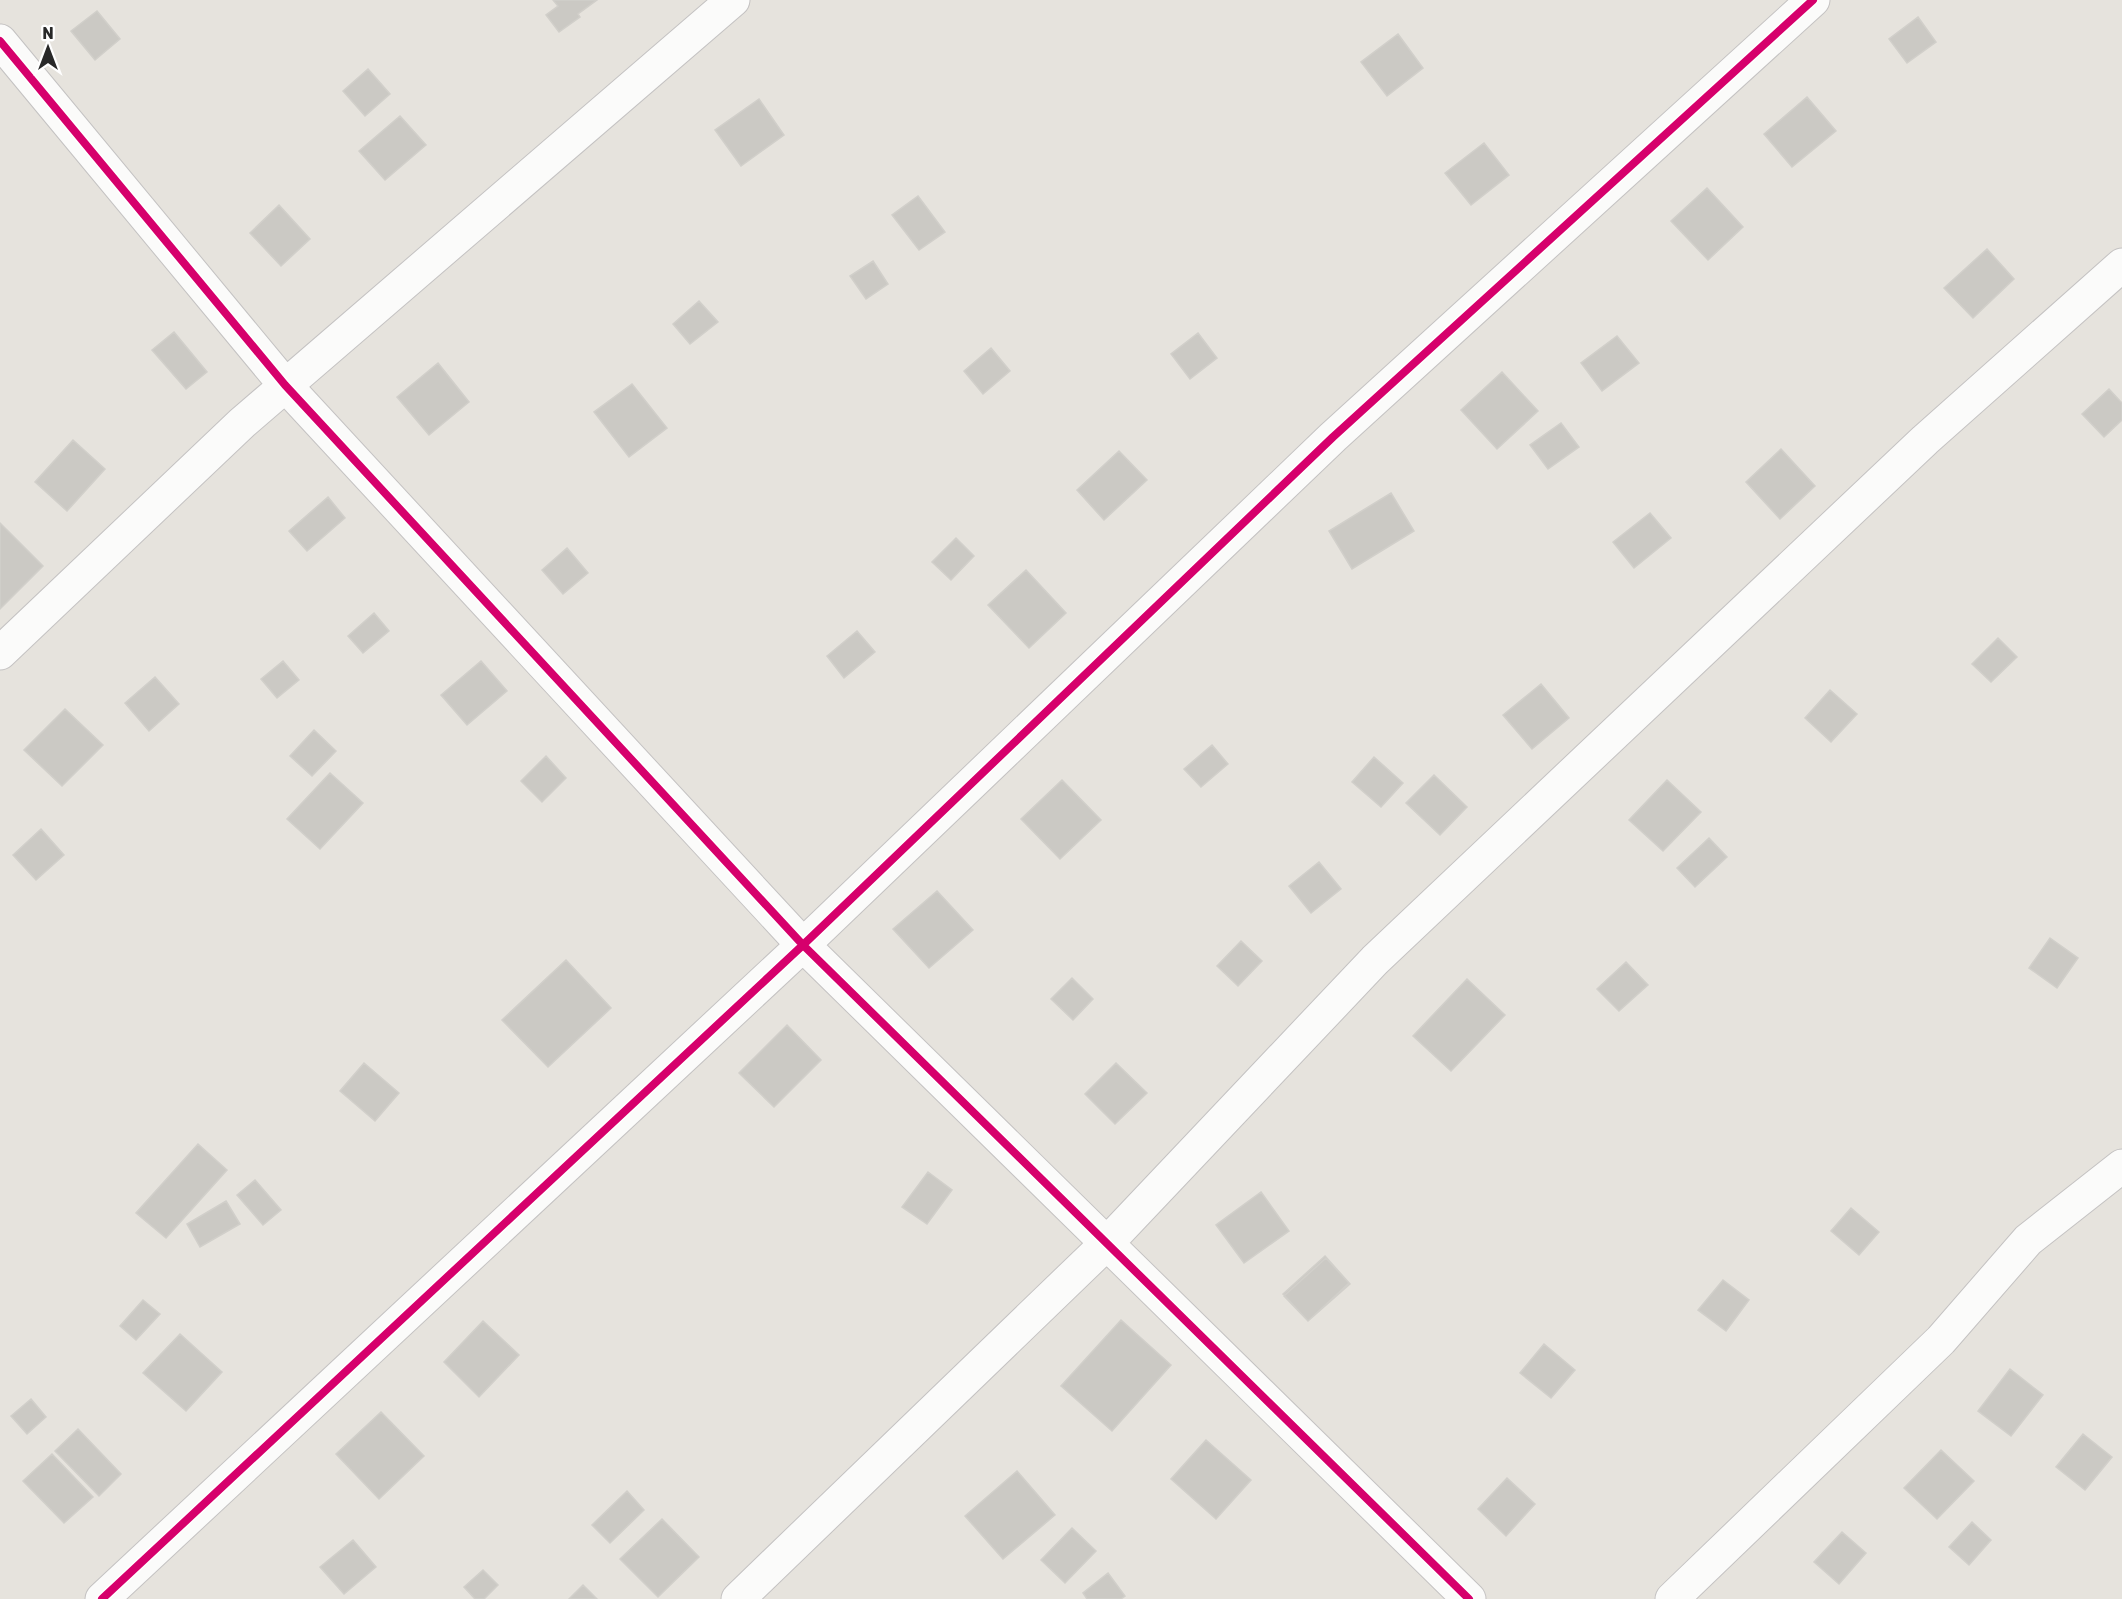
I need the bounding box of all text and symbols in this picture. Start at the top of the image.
north arrow [18,18,78,78]
text: N [42,24,54,43]

